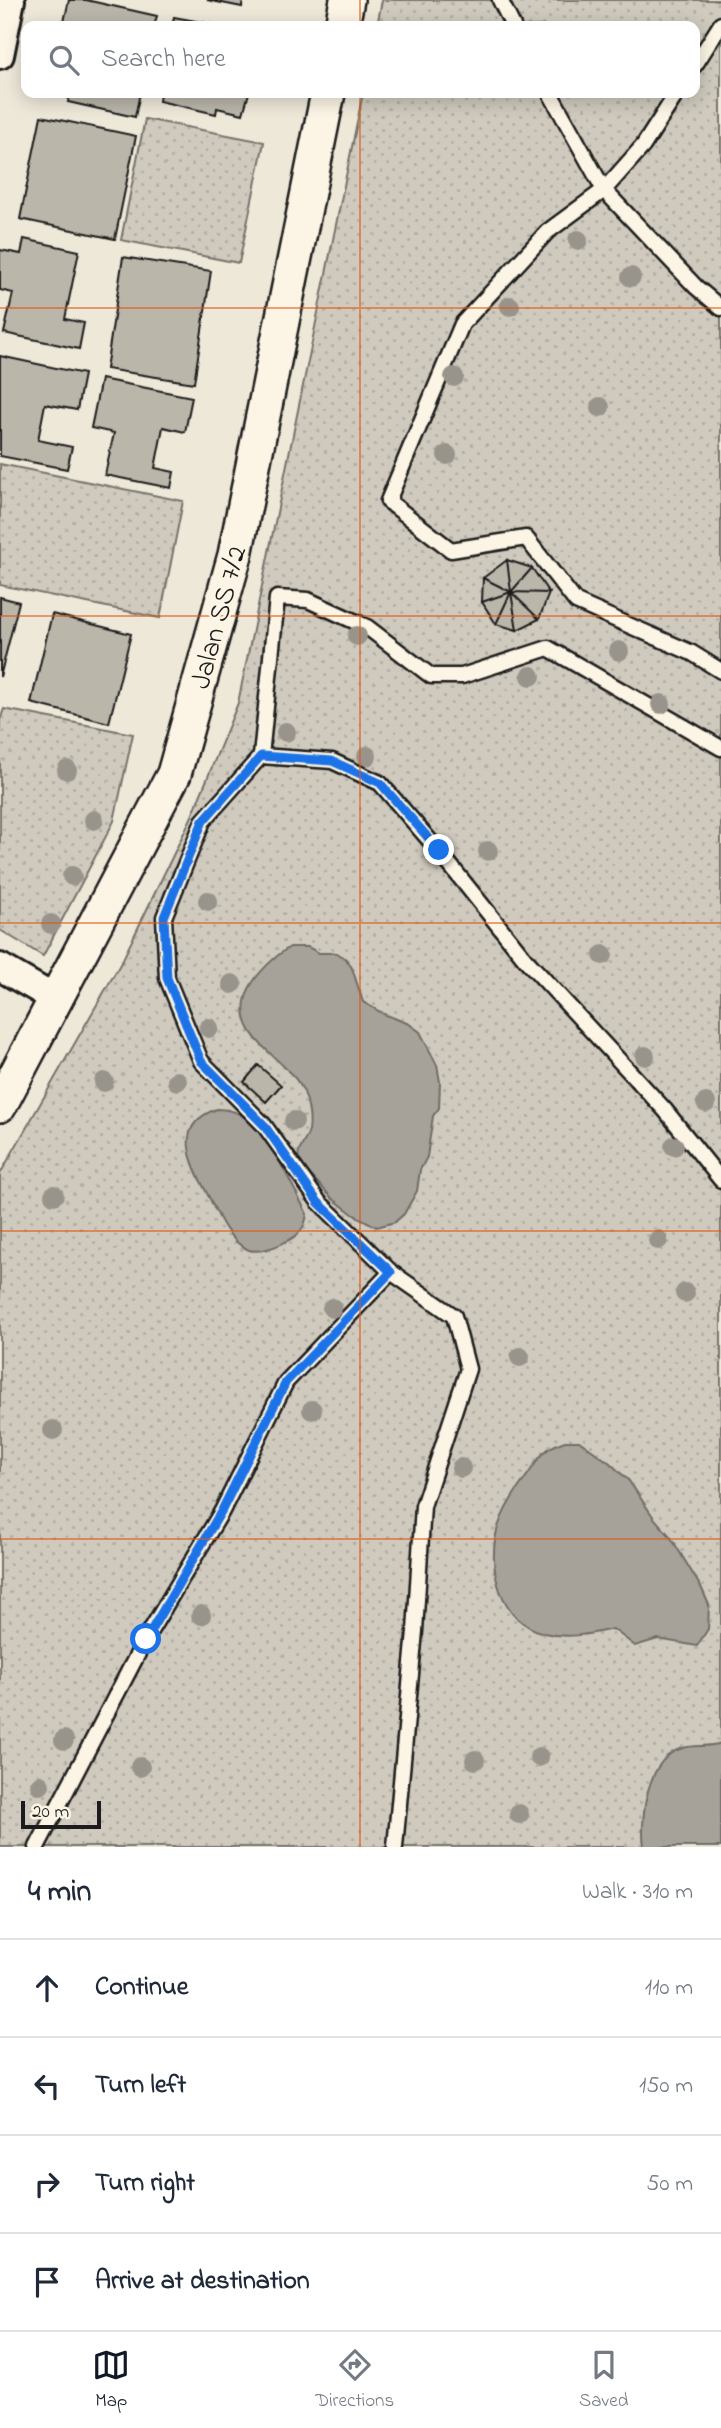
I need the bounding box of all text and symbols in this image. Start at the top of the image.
search box [21,21,700,98]
icon: search [45,41,83,79]
text: Search here [101,41,226,79]
street label: Jalan SS 7/2 [182,542,259,694]
route end [423,834,454,865]
route start [130,1623,161,1654]
scale bar [21,1798,102,1830]
text: 20 m [32,1799,69,1826]
text: 4 min [28,1871,91,1915]
text: Walk · 310 m [582,1876,693,1909]
icon: ahead [28,1969,66,2007]
text: Continue [95,1969,188,2007]
text: 110 m [645,1972,693,2005]
icon: left [28,2067,66,2105]
text: Turn left [95,2067,186,2105]
text: 150 m [639,2070,693,2103]
icon: right [28,2165,66,2203]
text: Turn right [95,2165,195,2203]
text: 50 m [646,2168,693,2201]
icon: arrive [28,2263,66,2301]
text: Arrive at destination [95,2263,310,2301]
tab: Map [92,2346,130,2415]
tab: Directions [315,2346,394,2415]
tab: Saved [579,2346,629,2415]

